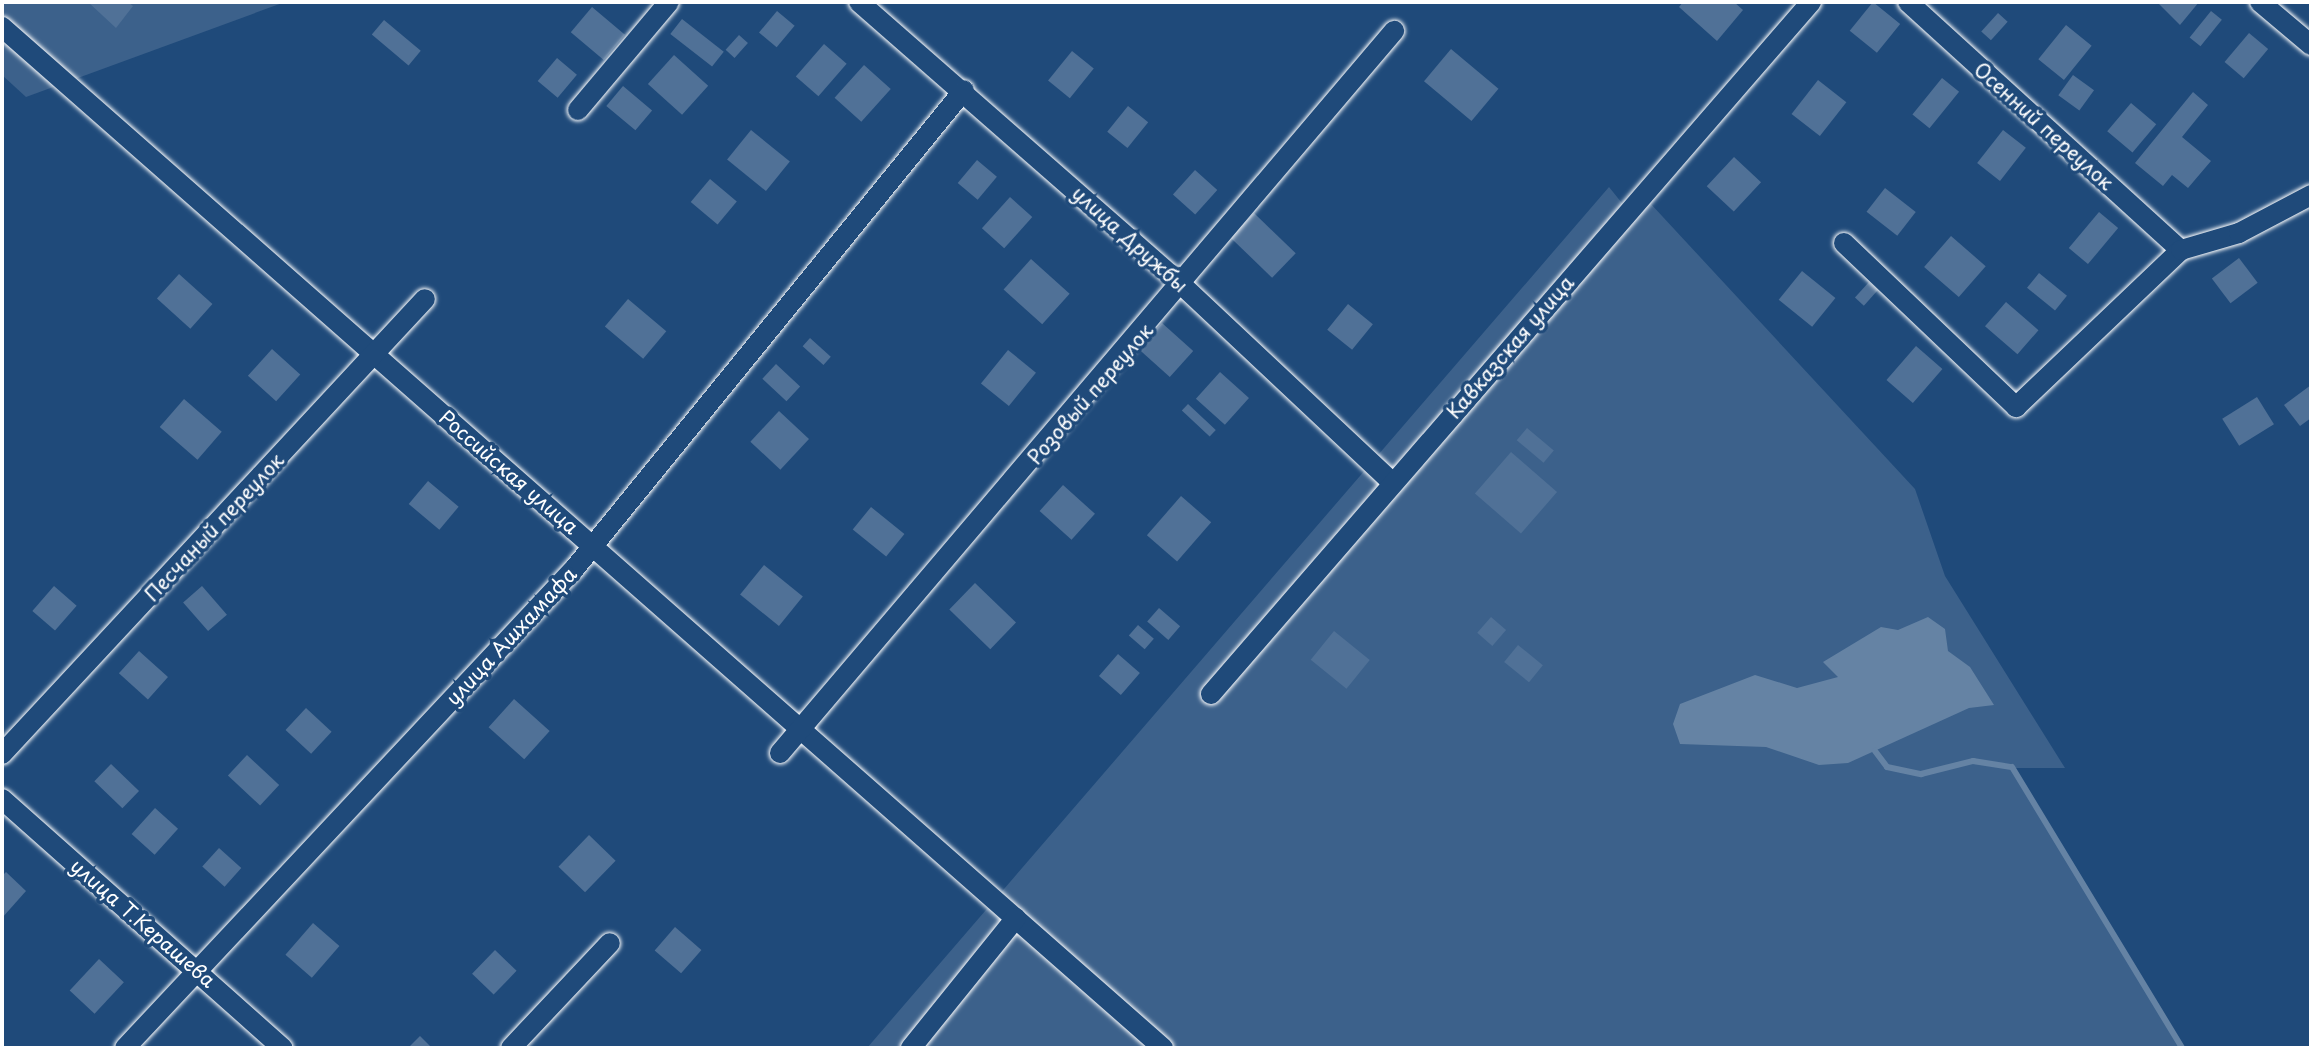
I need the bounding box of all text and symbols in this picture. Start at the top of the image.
street label: Осенний переулок [1969,57,2119,195]
street label: улица Дружбы [1067,181,1193,297]
street label: Кавказcкая улица [1441,270,1579,424]
street label: Розовый переулок [1022,319,1158,469]
street label: Российская улица [434,405,584,539]
street label: Песчаный переулок [139,448,289,606]
street label: улица Ашхамафа [441,562,581,710]
street label: улица Т.Керашева [66,854,220,992]

